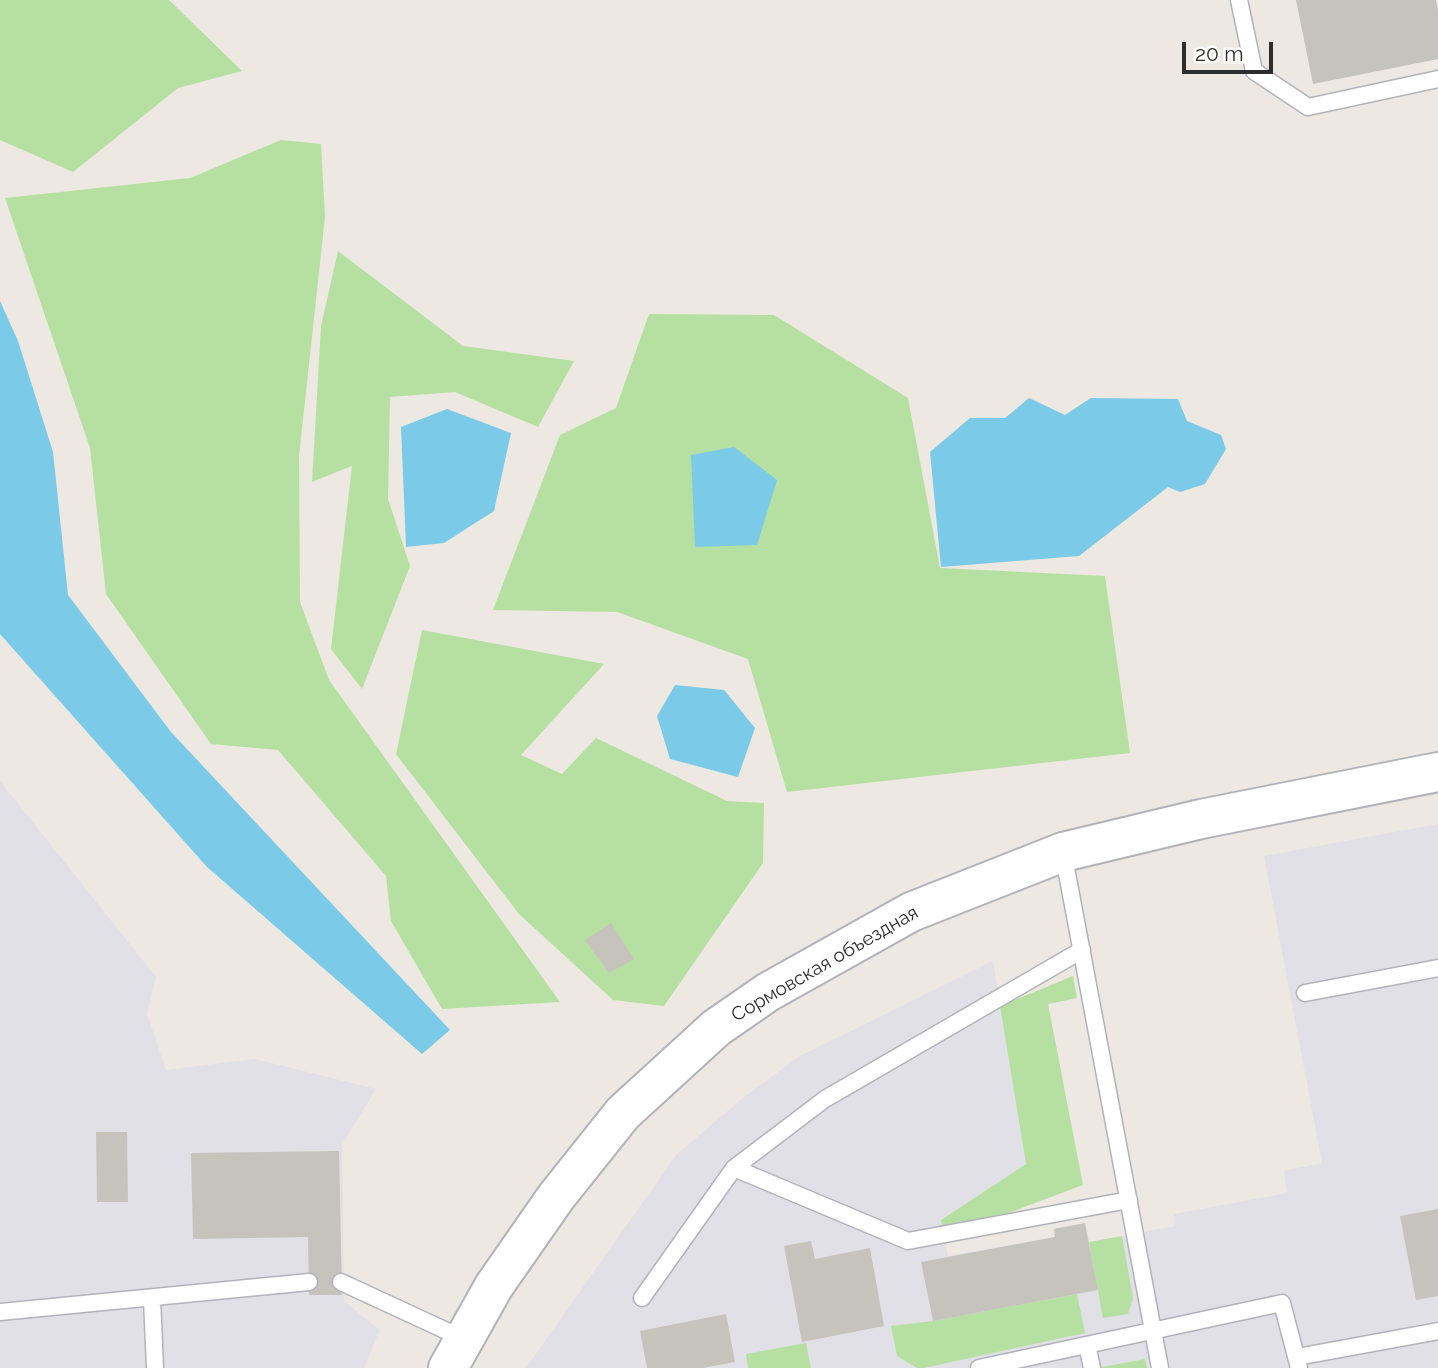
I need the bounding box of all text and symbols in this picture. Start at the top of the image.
scale bar [1186,28,1277,72]
text: 20 m [1195,41,1243,66]
street label: Сормовская объездная [728,901,922,1027]

